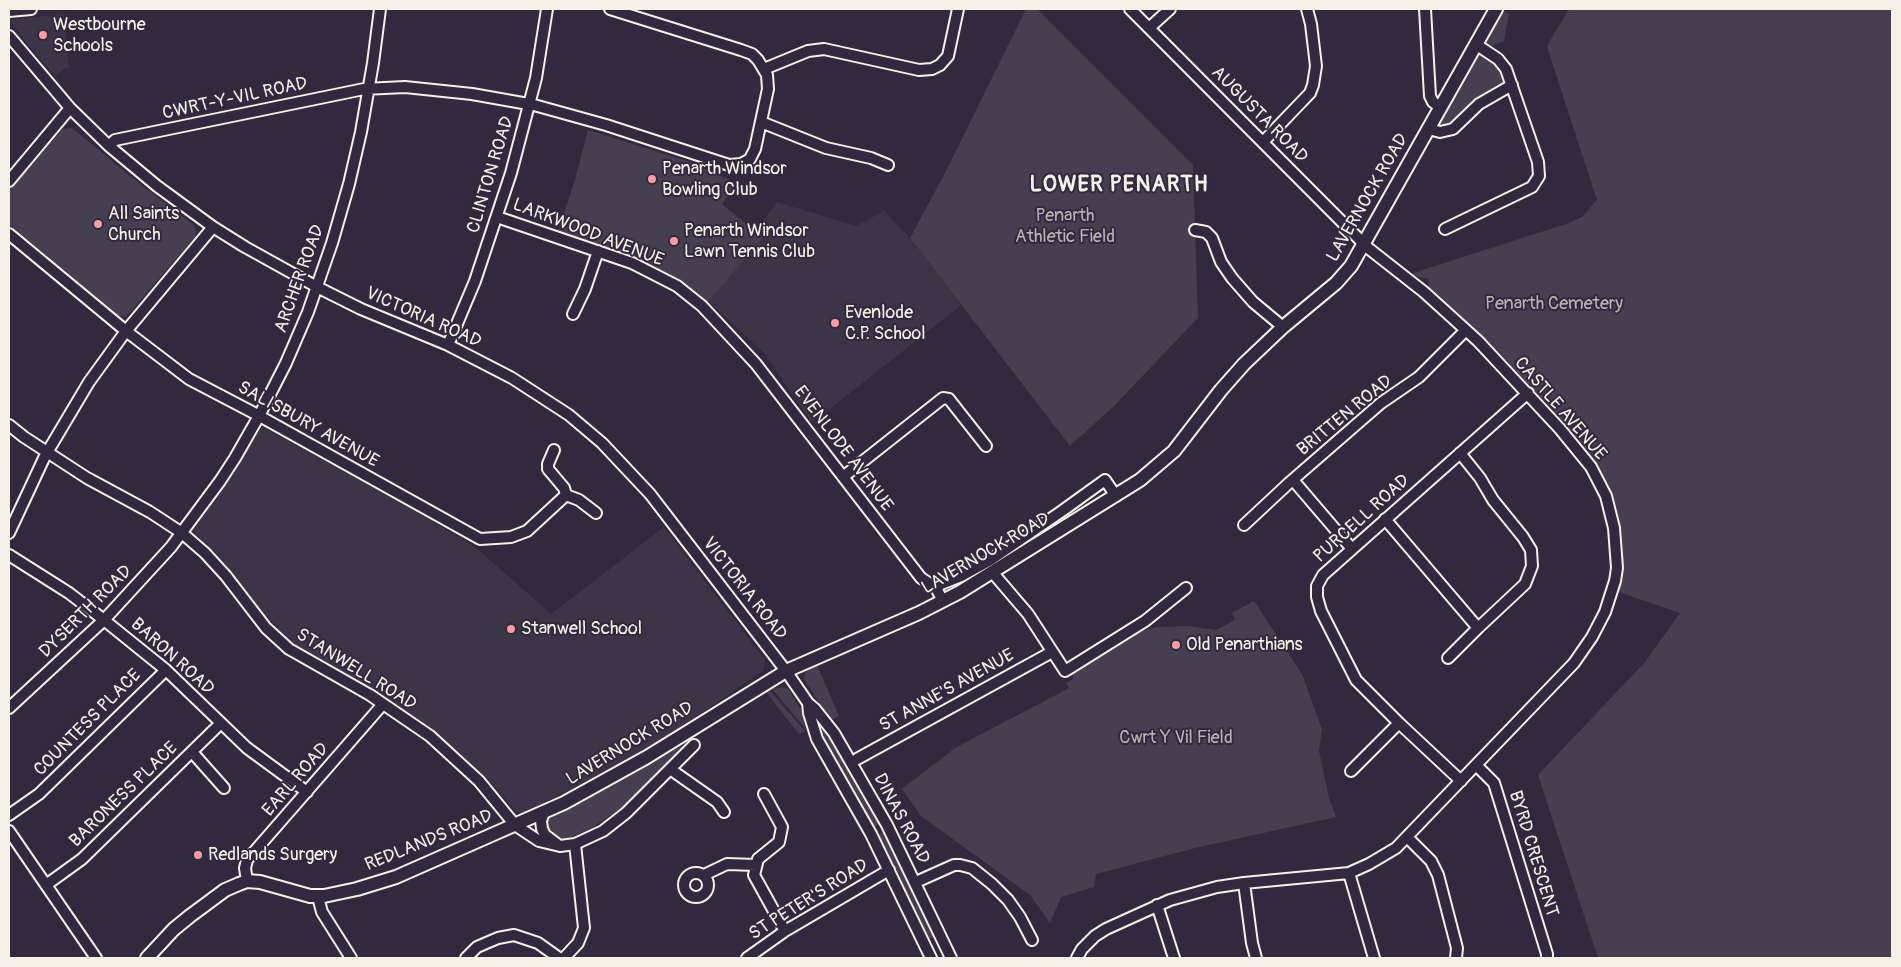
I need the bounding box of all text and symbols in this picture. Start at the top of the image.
place label: Westbourne Schools [53,14,146,56]
marker: Westbourne Schools [37,29,49,41]
street label: AUGUSTA ROAD [1206,62,1312,168]
street label: CWRT-Y-VIL ROAD [161,73,309,125]
street label: CLINTON ROAD [463,114,519,236]
street label: LAVERNOCK ROAD [1323,130,1413,266]
place label: Penarth Windsor Bowling Club [662,158,787,200]
district label: LOWER PENARTH [1028,172,1210,198]
marker: Penarth Windsor Bowling Club [646,173,658,185]
street label: LARKWOOD AVENUE [510,194,666,272]
place label: All Saints Church [108,203,179,245]
park label: Penarth Athletic Field [1015,205,1115,248]
marker: All Saints Church [92,218,104,230]
place label: Penarth Windsor Lawn Tennis Club [684,220,815,262]
street label: ARCHER ROAD [271,222,329,336]
marker: Penarth Windsor Lawn Tennis Club [668,235,680,247]
street label: VICTORIA ROAD [362,283,484,353]
park label: Penarth Cemetery [1485,293,1623,315]
place label: Evenlode C.P. School [845,302,926,344]
marker: Evenlode C.P. School [829,317,841,329]
street label: CASTLE AVENUE [1509,353,1611,465]
street label: BRITTEN ROAD [1293,371,1397,461]
street label: SALISBURY AVENUE [234,377,382,473]
street label: EVENLODE AVENUE [789,382,897,516]
street label: PURCELL ROAD [1310,470,1414,568]
street label: LAVERNOCK ROAD [918,509,1054,599]
street label: VICTORIA ROAD [697,533,791,645]
street label: DYSERTH ROAD [35,561,137,663]
street label: BARON ROAD [126,614,218,700]
place label: Stanwell School [521,618,642,640]
marker: Stanwell School [505,623,517,635]
street label: STANWELL ROAD [292,624,420,716]
place label: Old Penarthians [1186,634,1303,656]
marker: Old Penarthians [1170,639,1182,651]
street label: ST ANNE'S AVENUE [876,645,1018,737]
street label: COUNTESS PLACE [30,665,146,781]
street label: LAVERNOCK ROAD [563,698,697,790]
park label: Cwrt Y Vil Field [1119,727,1233,749]
street label: BARONESS PLACE [65,738,183,852]
street label: EARL ROAD [258,739,334,821]
street label: DINAS ROAD [868,770,934,868]
street label: BYRD CRESCENT [1504,788,1562,920]
street label: REDLANDS ROAD [362,806,496,876]
place label: Redlands Surgery [208,844,337,866]
marker: Redlands Surgery [192,849,204,861]
street label: ST PETER'S ROAD [746,855,872,945]

